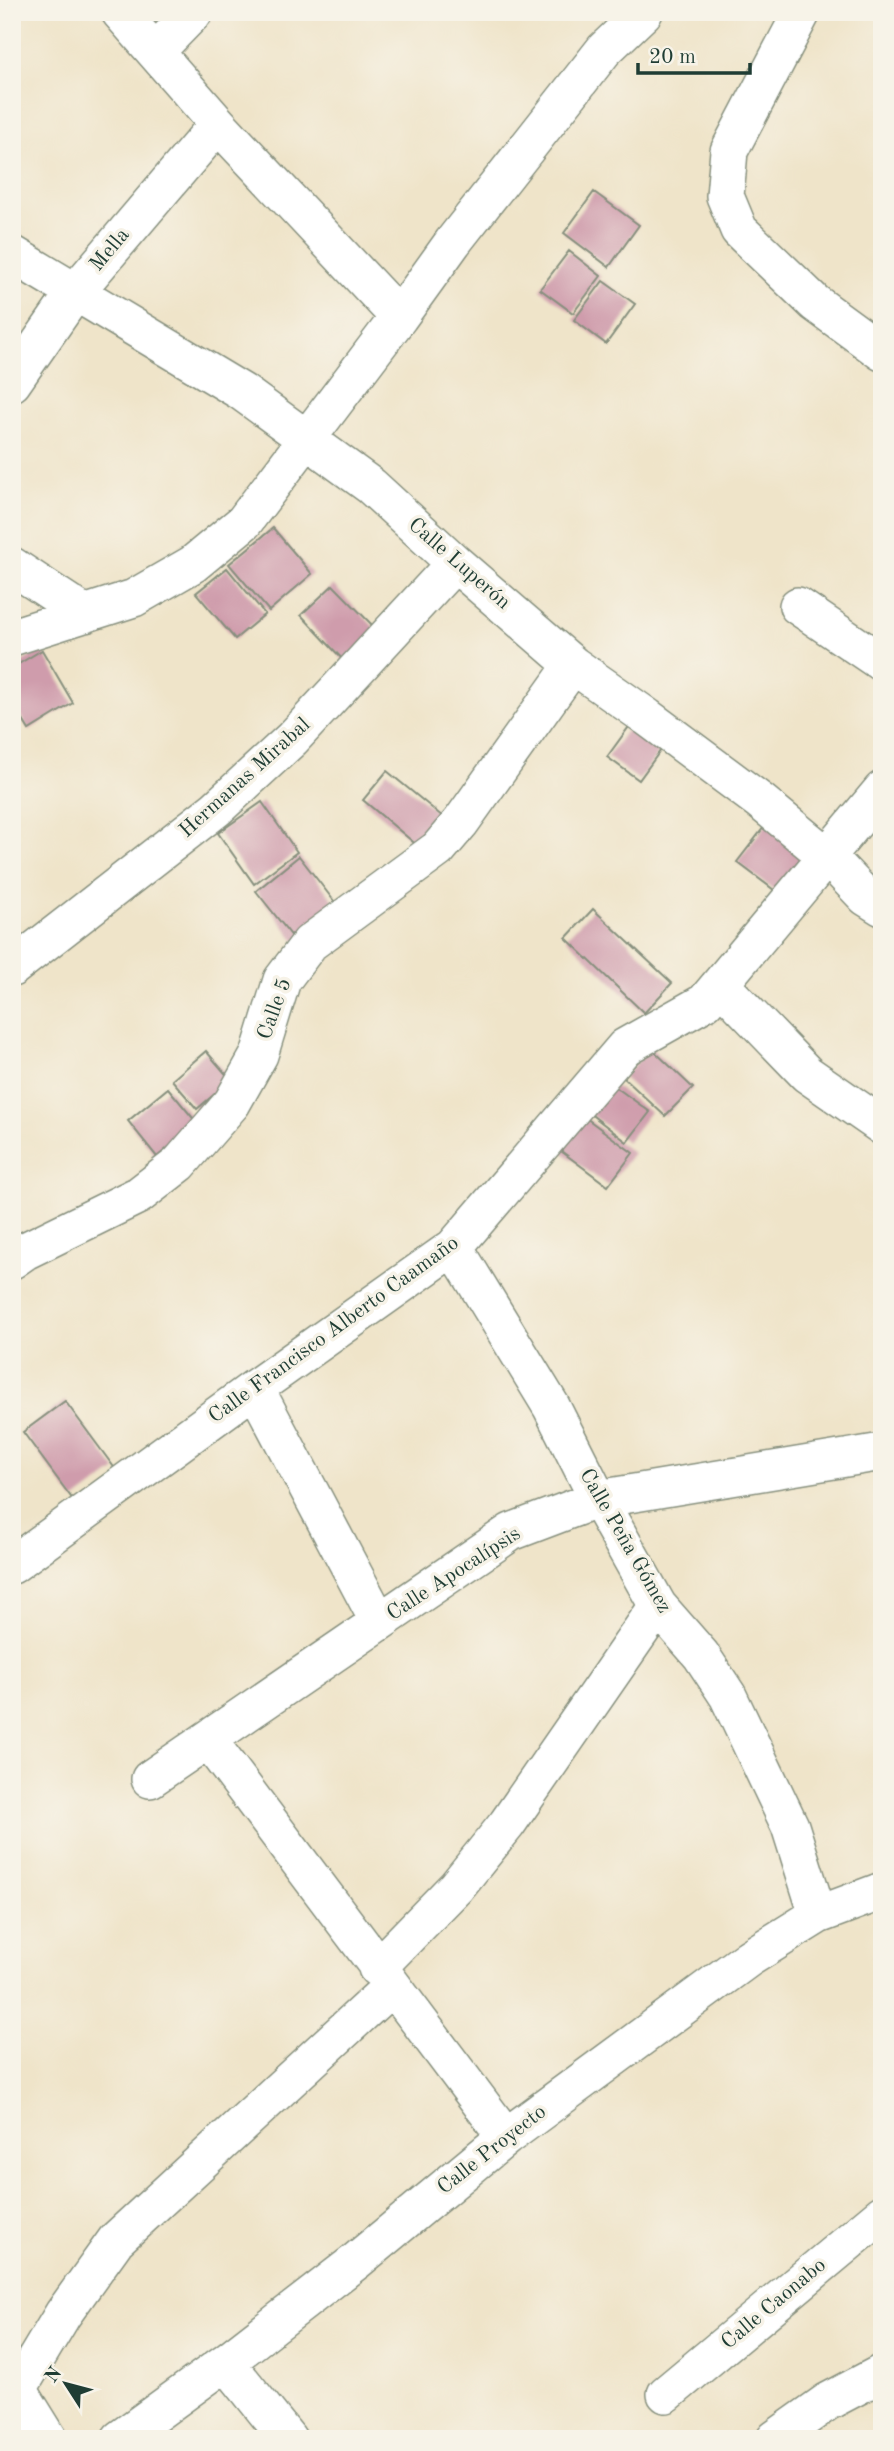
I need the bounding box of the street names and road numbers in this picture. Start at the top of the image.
street label: Mella [86,224,134,276]
street label: Calle Luperón [404,514,514,614]
street label: Hermanas Mirabal [176,714,315,842]
street label: Calle 5 [254,976,296,1042]
street label: Calle Francisco Alberto Caamaño [205,1232,463,1428]
street label: Calle Peña Gómez [575,1465,675,1617]
street label: Calle Apocalípsis [384,1523,524,1625]
street label: Calle Proyecto [434,2101,550,2199]
street label: Calle Caonabo [718,2254,830,2354]

